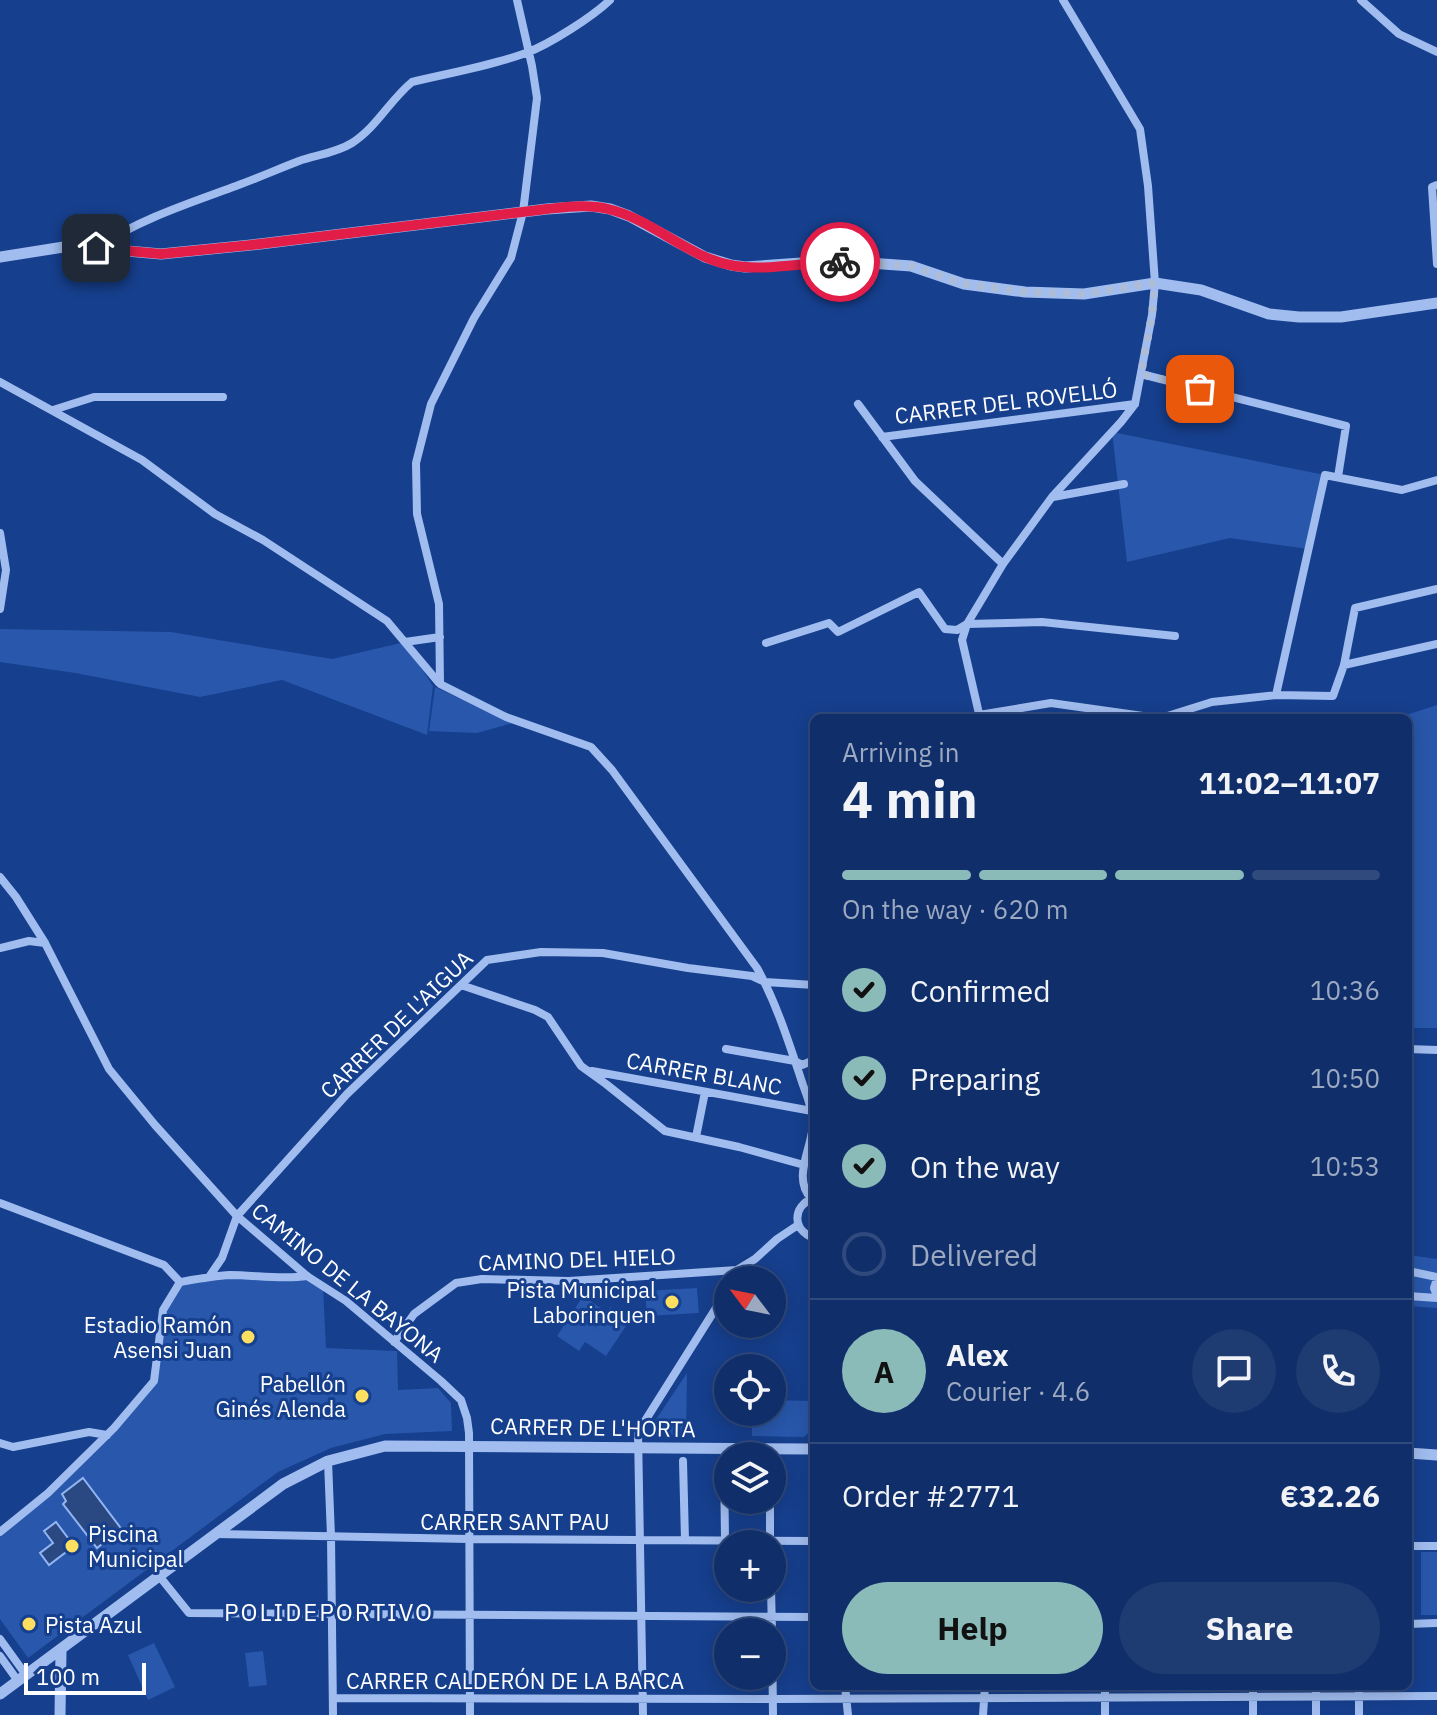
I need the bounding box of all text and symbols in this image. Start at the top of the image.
pin [62,214,130,282]
courier [800,222,880,302]
icon: home [74,226,118,270]
icon: bike [818,240,862,284]
pin [1166,355,1234,423]
icon: bag [1178,367,1222,411]
street label: CARRER DEL ROVELLÓ [893,374,1119,430]
text: Arriving in [842,735,959,769]
text: 11:02–11:07 [1199,763,1380,802]
text: 4 min [842,765,978,832]
text: On the way · 620 m [842,892,1068,926]
street label: CARRER DE L'AIGUA [313,944,479,1104]
icon: check [842,968,886,1012]
text: Confirmed [910,971,1051,1010]
text: 10:36 [1310,973,1380,1007]
street label: CARRER BLANC [624,1045,784,1101]
icon: check [842,1056,886,1100]
text: Preparing [910,1059,1040,1098]
text: 10:50 [1310,1061,1380,1095]
icon: check [842,1144,886,1188]
text: On the way [910,1147,1060,1186]
text: 10:53 [1310,1149,1380,1183]
street label: CAMINO DE LA BAYONA [246,1196,450,1368]
text: Delivered [910,1235,1038,1274]
street label: CAMINO DEL HIELO [478,1241,676,1277]
north arrow [714,1266,786,1338]
map controls [714,1266,786,1690]
place label: Pista Municipal Laborinquen [507,1275,656,1329]
marker: Pista Municipal Laborinquen [663,1293,681,1311]
place label: Estadio Ramón Asensi Juan [84,1310,232,1364]
marker: Estadio Ramón Asensi Juan [239,1328,257,1346]
button: chat [1192,1329,1276,1413]
button: phone [1296,1329,1380,1413]
text: Alex [946,1335,1009,1374]
text: A [874,1352,894,1391]
button: locate [714,1354,786,1426]
place label: Pabellón Ginés Alenda [216,1369,346,1423]
text: Courier · 4.6 [946,1374,1090,1408]
marker: Pabellón Ginés Alenda [353,1387,371,1405]
street label: CARRER DE L'HORTA [490,1411,696,1443]
button: layers [714,1442,786,1514]
text: Order #2771 [842,1476,1019,1515]
text: €32.26 [1280,1476,1380,1515]
street label: CARRER SANT PAU [420,1507,610,1536]
place label: Piscina Municipal [88,1519,183,1573]
button: + [714,1530,786,1602]
marker: Piscina Municipal [63,1537,81,1555]
button: Help [842,1582,1103,1674]
button: Share [1119,1582,1380,1674]
district label: POLIDEPORTIVO [224,1596,434,1628]
place label: Pista Azul [45,1610,142,1639]
marker: Pista Azul [20,1615,38,1633]
button: − [714,1618,786,1690]
scale bar [24,1659,146,1695]
text: 100 m [36,1662,100,1691]
street label: CARRER CALDERÓN DE LA BARCA [346,1666,684,1695]

